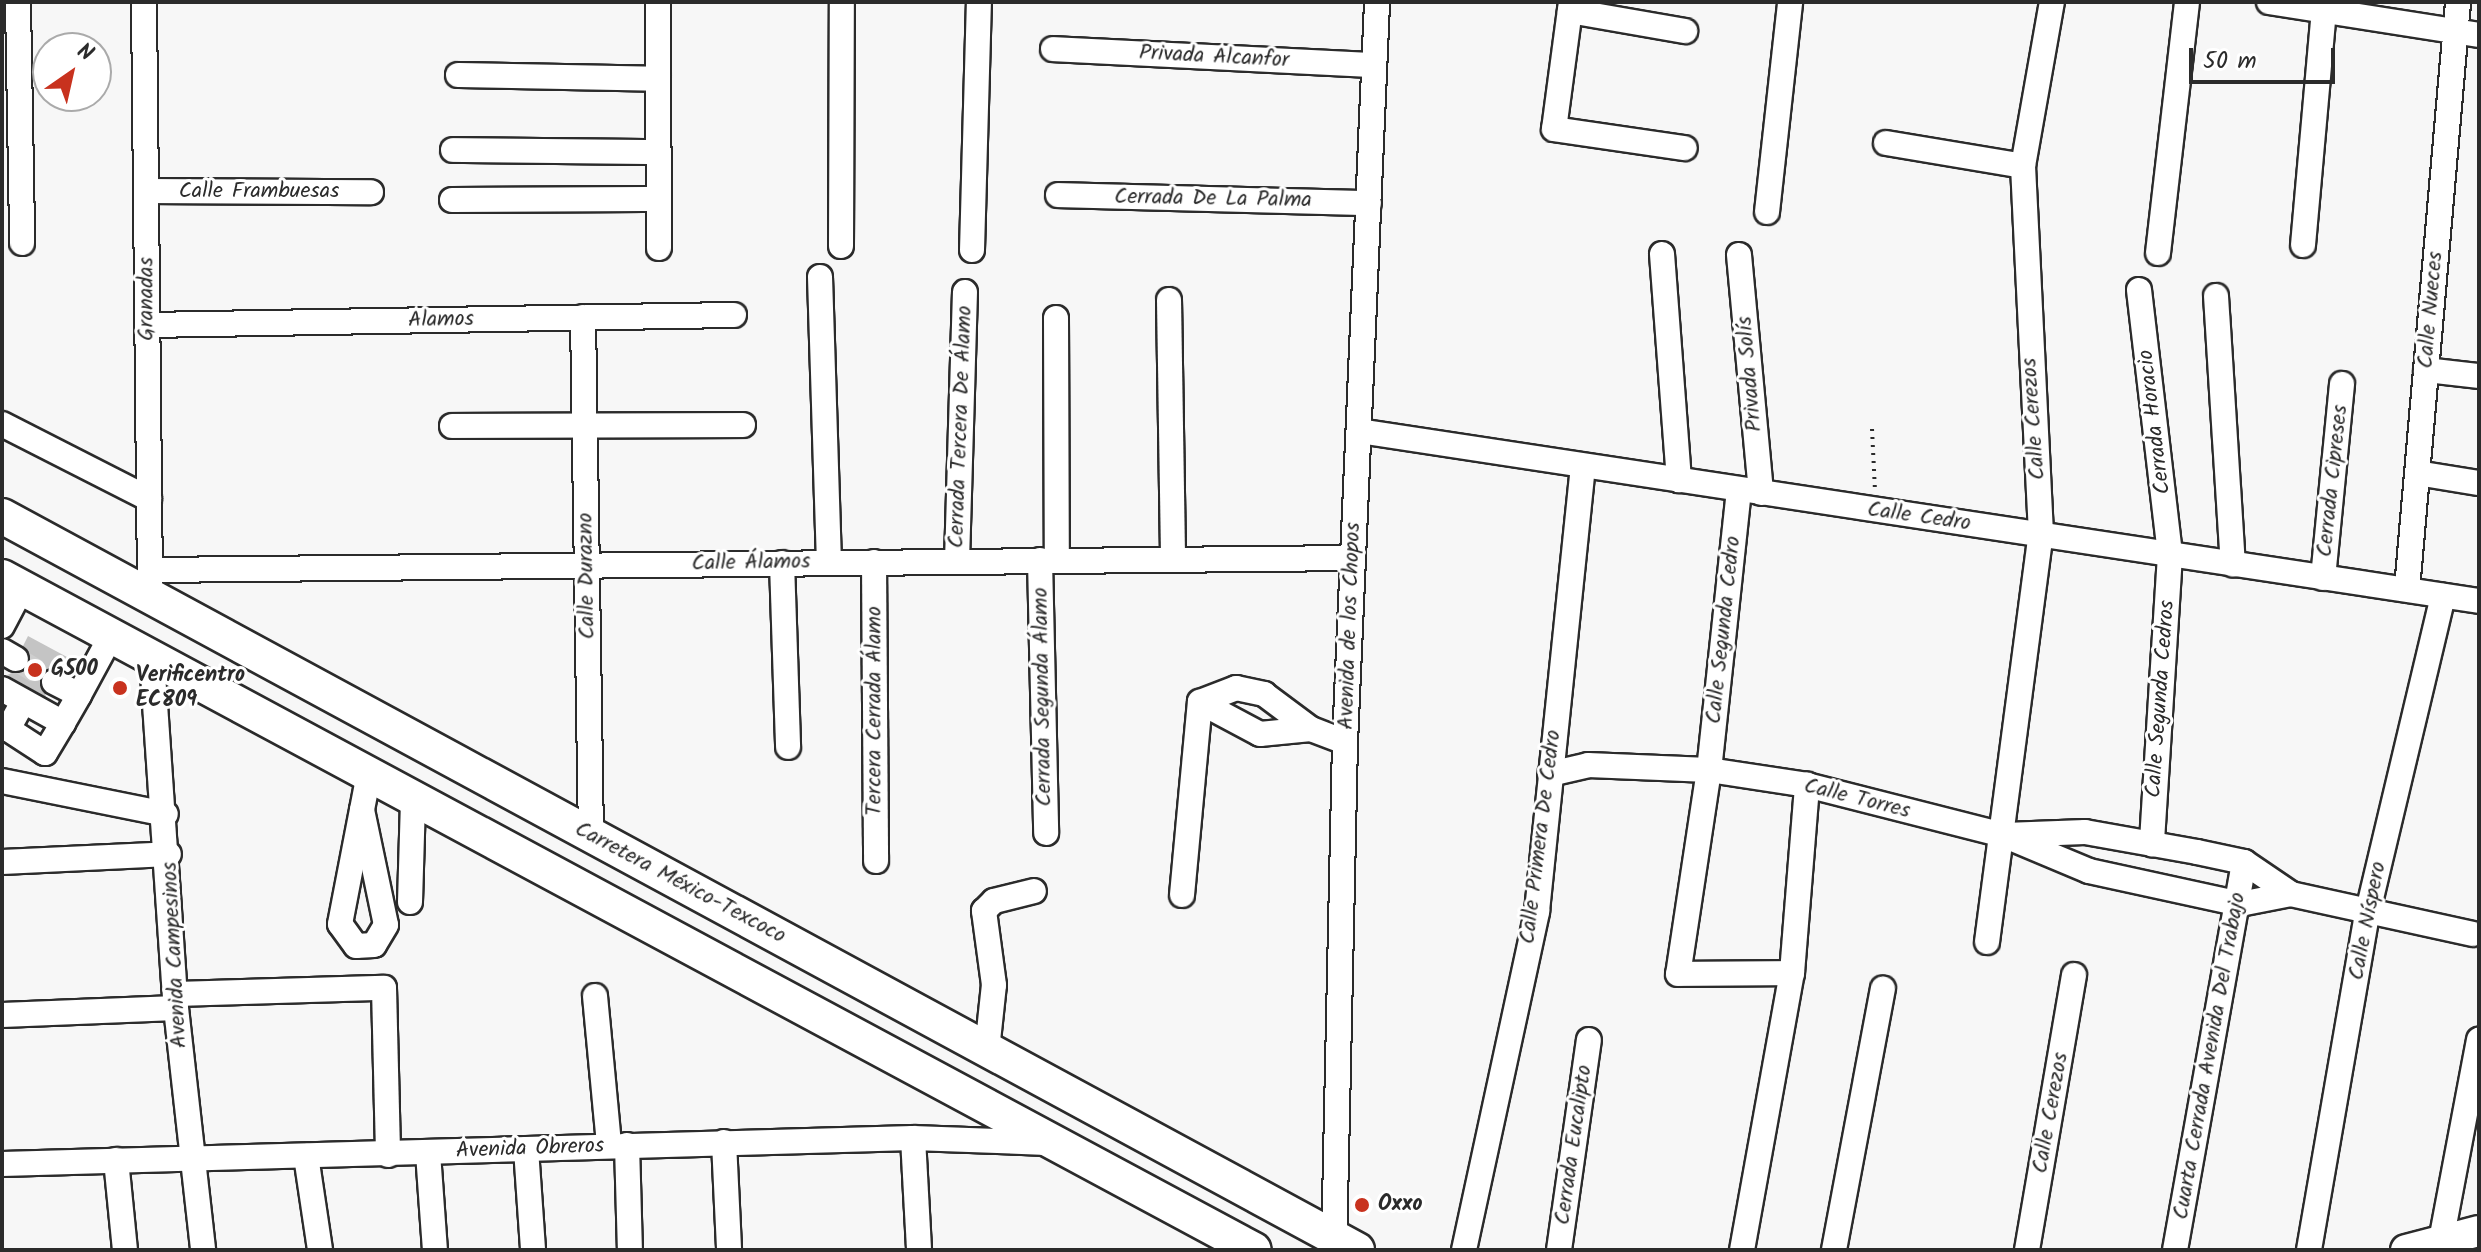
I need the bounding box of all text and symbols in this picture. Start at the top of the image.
north arrow [32,32,112,112]
scale bar [2193,32,2339,82]
text: N [69,35,100,72]
street label: Privada Alcanfor [1138,40,1290,74]
text: 50 m [2203,42,2257,81]
street label: Calle Frambuesas [179,179,339,205]
street label: Cerrada De La Palma [1114,184,1312,214]
street label: Calle Nueces [2413,250,2449,370]
street label: Granadas [134,257,160,341]
street label: Cerrada Tercera De Álamo [944,305,978,549]
street label: Alamos [408,306,474,334]
street label: Privada Solís [1732,315,1768,433]
street label: Cerrada Horacio [2133,348,2177,496]
street label: Calle Cerezos [2017,357,2051,481]
street label: Cerrada Cipreses [2312,404,2354,558]
street label: Calle Cedro [1866,497,1972,537]
street label: Calle Durazno [573,512,601,640]
street label: Avenida de los Chopos [1333,522,1367,730]
street label: Calle Segunda Cedro [1701,535,1747,725]
street label: Calle Álamos [691,549,811,577]
street label: Cerrada Segunda Álamo [1028,587,1058,807]
street label: Calle Segunda Cedros [2141,599,2181,799]
street label: Tercera Cerrada Álamo [862,606,888,816]
place label: G500 [51,657,98,683]
marker: G500 [26,661,44,679]
place label: Verificentro EC809 [136,662,245,714]
marker: Verificentro EC809 [111,679,129,697]
street label: Calle Primera De Cedro [1515,728,1567,946]
street label: Calle Torres [1801,773,1913,825]
street label: Carretera México-Texcoco [570,816,790,950]
street label: Calle Níspero [2344,860,2392,982]
street label: Avenida Campesinos [157,861,193,1049]
street label: Cuarta Cerrada Avenida Del Trabajo [2168,890,2252,1222]
street label: Calle Cerezos [2027,1050,2075,1176]
street label: Cerrada Eucalipto [1550,1063,1598,1227]
street label: Avenida Obreros [455,1133,605,1165]
place label: Oxxo [1378,1192,1423,1218]
marker: Oxxo [1353,1196,1371,1214]

